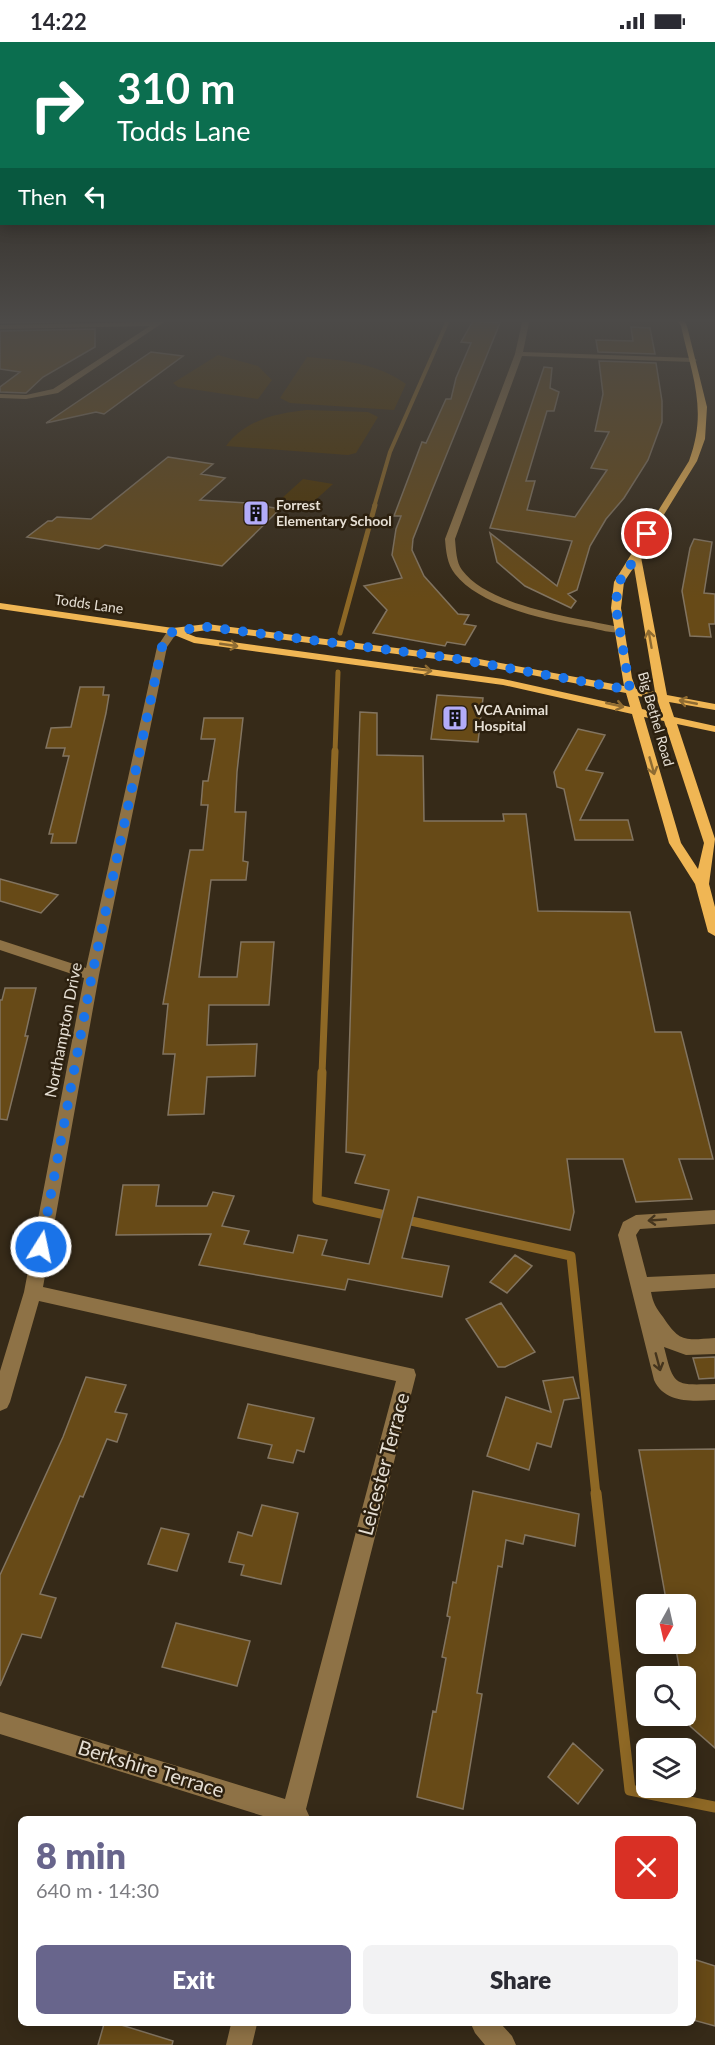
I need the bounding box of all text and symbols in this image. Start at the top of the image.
text: 14:22 [30,8,87,35]
text: 310 m [117,63,235,113]
icon: right [18,66,96,144]
text: Todds Lane [117,114,250,147]
icon: left [79,180,112,213]
text: Then [18,183,67,210]
place label: Forrest Elementary School [276,496,392,529]
building icon: Forrest Elementary School [241,498,271,528]
pin [621,508,672,559]
icon: arrive [630,517,663,550]
street label: Todds Lane [54,590,125,617]
one-way arrow [644,630,655,650]
one-way arrow [219,640,239,651]
one-way arrow [412,665,432,676]
street label: Big Bethel Road [635,670,678,768]
one-way arrow [679,696,699,707]
one-way arrow [604,700,624,711]
place label: VCA Animal Hospital [473,701,548,734]
building icon: VCA Animal Hospital [440,703,470,733]
one-way arrow [647,756,658,775]
street label: Northampton Drive [40,961,85,1099]
position arrow [9,1215,73,1279]
one-way arrow [647,1215,667,1226]
one-way arrow [653,1352,664,1371]
street label: Leicester Terrace [352,1390,414,1538]
north arrow [636,1594,696,1654]
map controls [636,1594,696,1798]
button: search [636,1666,696,1726]
street label: Berkshire Terrace [75,1734,227,1802]
button: layers [636,1738,696,1798]
text: 8 min [36,1833,126,1877]
button: close [615,1836,678,1899]
text: 640 m · 14:30 [36,1878,159,1902]
button: Exit [36,1945,351,2014]
button: Share [363,1945,678,2014]

